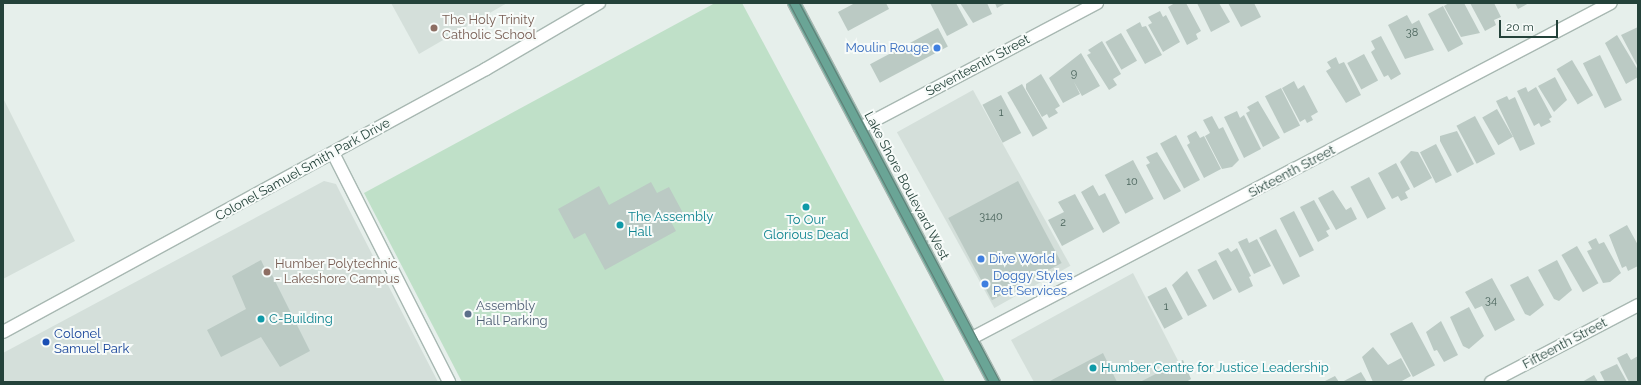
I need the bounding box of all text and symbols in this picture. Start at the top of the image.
scale bar [1501,12,1560,38]
place label: The Holy Trinity Catholic School [442,13,536,44]
text: 20 m [1506,20,1534,34]
marker: The Holy Trinity Catholic School [429,23,439,33]
house number: 38 [1406,26,1418,40]
street label: Seventeenth Street [923,32,1033,100]
place label: Moulin Rouge [846,40,929,56]
marker: Moulin Rouge [932,43,942,53]
house number: 9 [1071,67,1077,81]
house number: 1 [999,106,1003,120]
street label: Lake Shore Boulevard West [860,109,952,263]
street label: Colonel Samuel Smith Park Drive [213,115,393,225]
street label: Sixteenth Street [1246,143,1338,201]
house number: 10 [1126,175,1138,189]
marker: To Our Glorious Dead [801,202,811,212]
place label: The Assembly Hall [628,210,714,241]
house number: 3140 [979,210,1003,224]
place label: To Our Glorious Dead [763,213,849,244]
house number: 2 [1060,216,1066,230]
marker: The Assembly Hall [615,220,625,230]
place label: Dive World [989,251,1055,267]
marker: Dive World [976,254,986,264]
place label: Humber Polytechnic - Lakeshore Campus [275,257,399,288]
marker: Humber Polytechnic - Lakeshore Campus [262,267,272,277]
place label: Doggy Styles Pet Services [993,269,1073,300]
marker: Doggy Styles Pet Services [980,279,990,289]
house number: 34 [1485,294,1497,308]
place label: Assembly Hall Parking [476,299,548,330]
house number: 1 [1164,300,1168,314]
marker: Assembly Hall Parking [463,309,473,319]
place label: C-Building [269,311,333,327]
marker: C-Building [256,314,266,324]
street label: Fifteenth Street [1520,315,1610,373]
place label: Colonel Samuel Park [54,327,130,358]
marker: Colonel Samuel Park [41,337,51,347]
place label: Humber Centre for Justice Leadership [1101,360,1330,376]
marker: Humber Centre for Justice Leadership [1088,363,1098,373]

